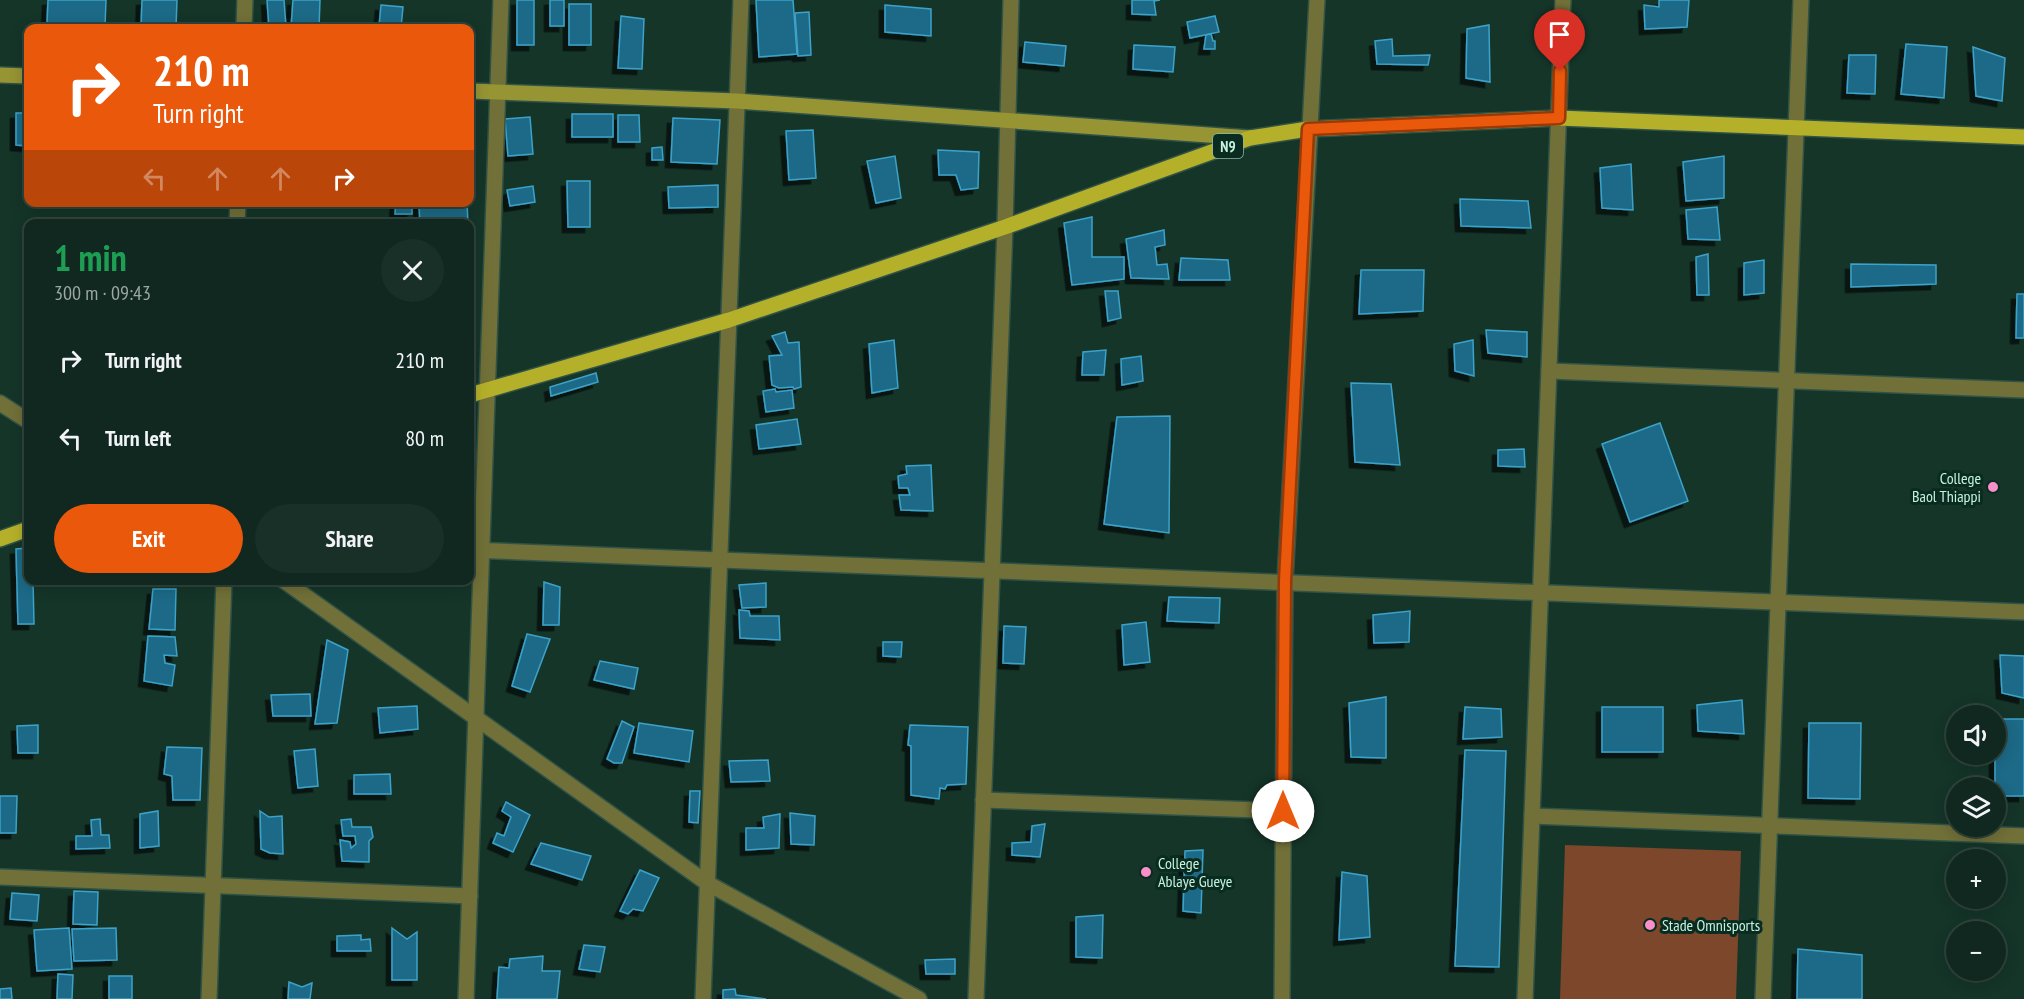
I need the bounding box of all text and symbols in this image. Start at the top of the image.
pin [1534,9,1585,71]
icon: arrive [1543,18,1576,51]
text: 210 m [153,43,250,98]
icon: right [54,48,132,126]
text: Turn right [153,96,244,130]
road number: N9 [1213,134,1243,158]
icon: left [138,162,171,195]
icon: ahead [201,162,234,195]
icon: ahead [264,162,297,195]
icon: right [327,162,360,195]
text: 1 min [54,234,127,281]
button: close [381,239,444,302]
text: 300 m · 09:43 [54,280,151,306]
icon: right [54,344,87,377]
text: Turn right [105,346,182,374]
text: 210 m [395,346,444,374]
icon: left [54,422,87,455]
text: Turn left [105,424,171,452]
text: 80 m [405,424,444,452]
place label: College Baol Thiappi [1912,468,1981,506]
marker: College Baol Thiappi [1986,480,2000,494]
button: Exit [54,504,243,573]
button: Share [255,504,444,573]
map controls [1946,705,2006,981]
button: sound [1946,705,2006,765]
button: layers [1946,777,2006,837]
position arrow [1251,779,1315,843]
button: + [1946,849,2006,909]
place label: College Ablaye Gueye [1158,853,1232,891]
marker: College Ablaye Gueye [1139,865,1153,879]
place label: Stade Omnisports [1662,915,1760,935]
marker: Stade Omnisports [1643,918,1657,932]
button: − [1946,921,2006,981]

